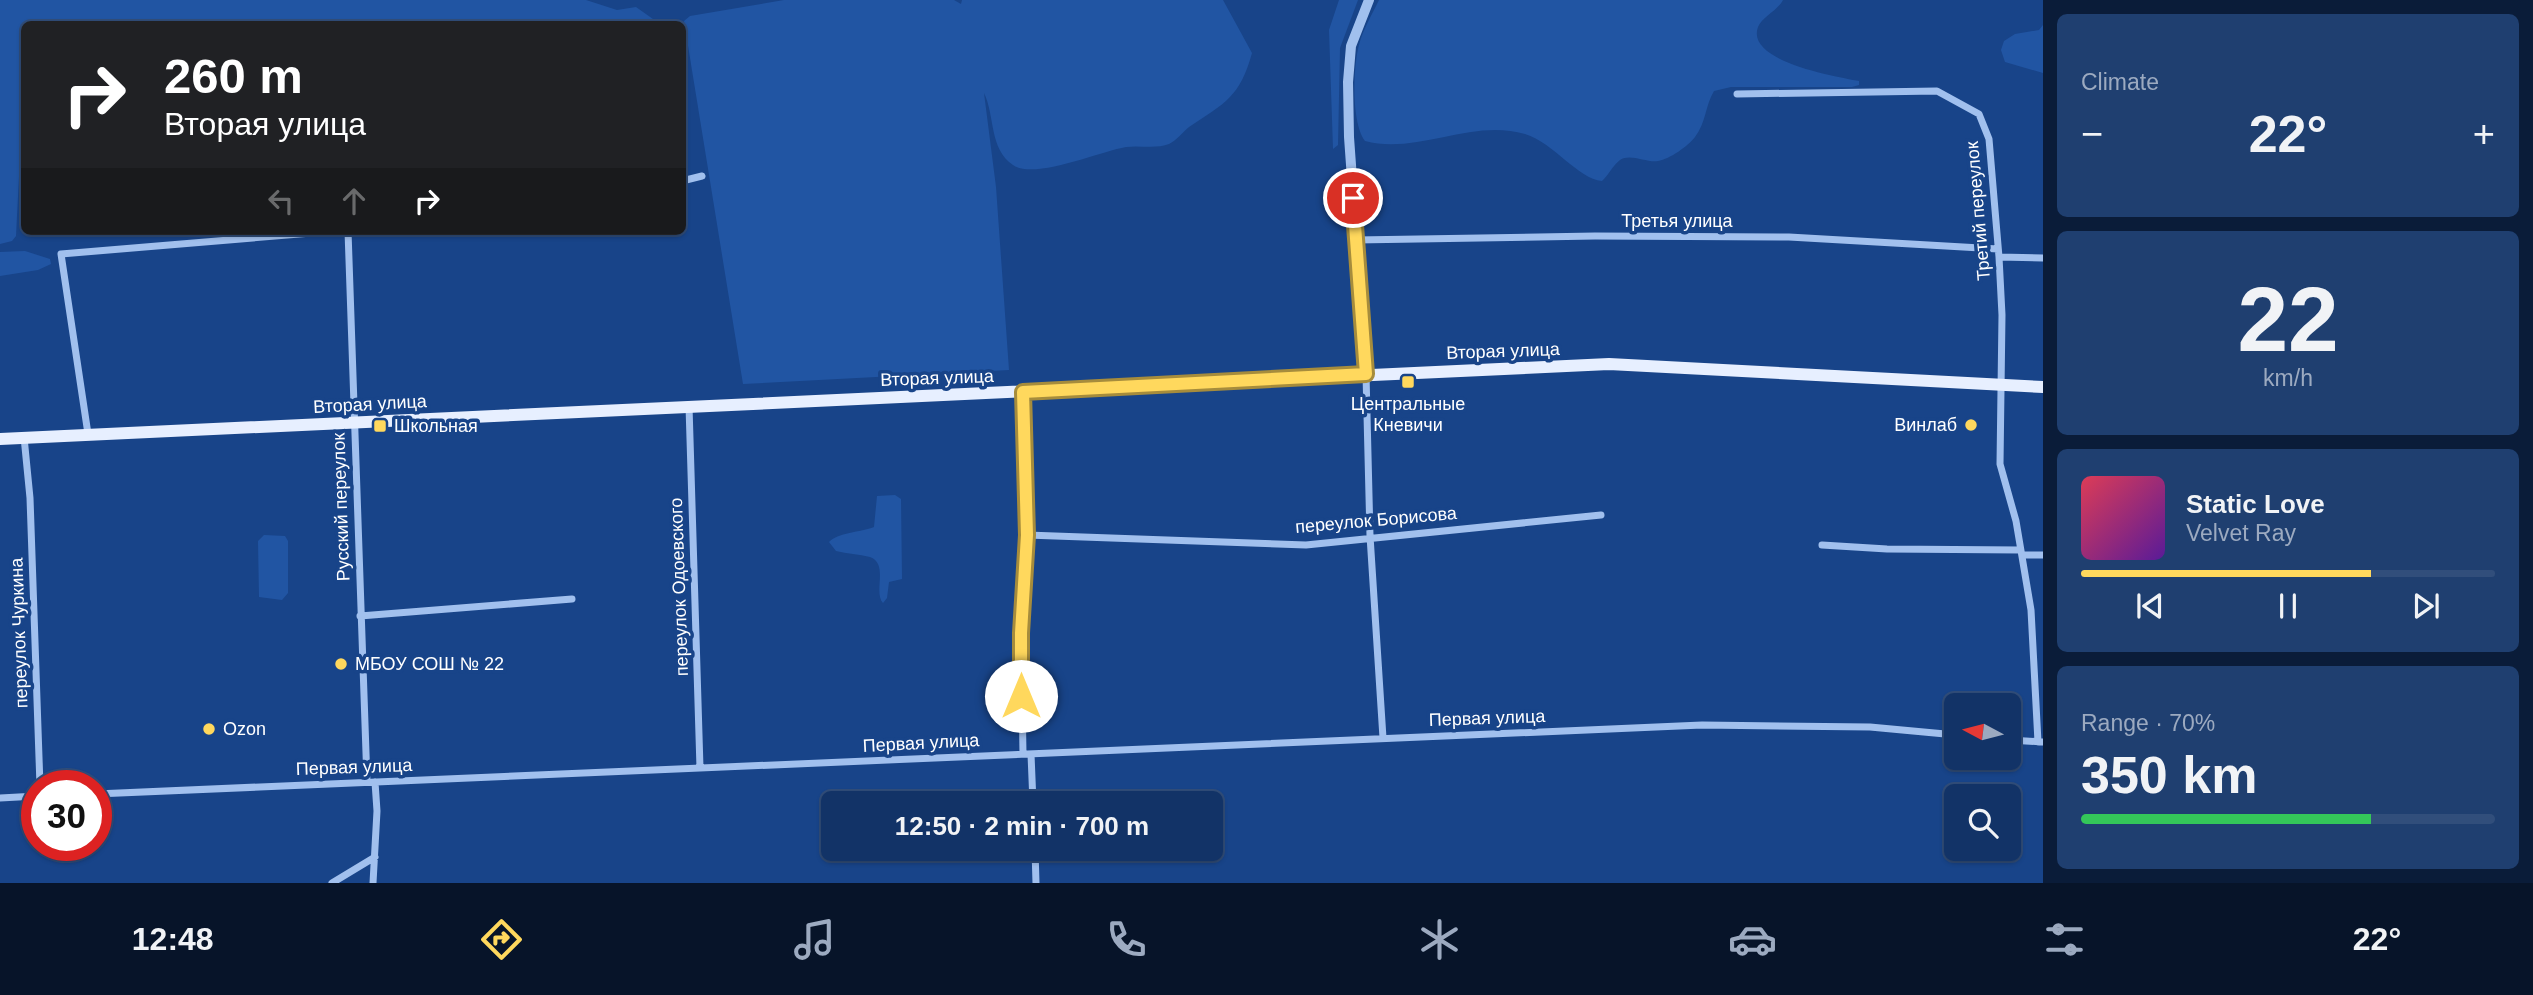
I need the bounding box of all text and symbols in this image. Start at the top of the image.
icon: right [49,49,140,140]
text: 260 m [164,49,303,103]
text: Climate [2081,69,2159,95]
text: 22° [2249,105,2327,163]
text: Вторая улица [164,106,366,142]
text: − [2081,113,2103,155]
text: + [2473,113,2495,155]
street label: Третий переулок [1962,141,1994,281]
pin [1323,168,1383,228]
icon: arrive [1334,179,1372,217]
icon: left [262,182,300,220]
icon: ahead [335,182,373,220]
icon: right [408,182,446,220]
street label: Третья улица [1621,211,1734,231]
text: 22 [2237,269,2339,370]
street label: Вторая улица [1446,339,1561,363]
text: km/h [2263,365,2313,391]
street label: Вторая улица [880,366,995,390]
marker: Центральные Кневичи [1400,374,1416,390]
street label: Вторая улица [313,391,428,417]
place label: Центральные Кневичи [1351,394,1465,435]
place label: Винлаб [1894,415,1957,435]
place label: Школьная [394,416,478,436]
marker: Винлаб [1963,417,1979,433]
marker: Школьная [372,418,388,434]
street label: Русский переулок [328,432,354,582]
text: Static Love [2186,489,2325,519]
street label: переулок Одоевского [666,497,692,677]
street label: переулок Борисова [1294,503,1459,537]
text: Velvet Ray [2186,520,2296,546]
street label: переулок Чуркина [6,556,32,709]
icon: previous [2131,587,2169,625]
icon: pause [2269,587,2307,625]
icon: next [2407,587,2445,625]
place label: МБОУ СОШ № 22 [355,654,504,674]
marker: МБОУ СОШ № 22 [333,656,349,672]
position arrow [984,659,1058,733]
north arrow [1944,693,2021,770]
map controls [1944,693,2021,861]
street label: Первая улица [1428,706,1547,730]
text: Range · 70% [2081,710,2215,736]
place label: Ozon [223,719,266,739]
marker: Ozon [201,721,217,737]
street label: Первая улица [862,730,981,756]
text: 350 km [2081,746,2257,804]
street label: Первая улица [295,755,414,779]
speed limit sign: 30 [21,770,112,861]
button: search [1944,784,2021,861]
text: 12:50 · 2 min · 700 m [895,811,1149,841]
icon: directions [477,915,526,964]
icon: music [790,915,839,964]
icon: phone [1102,915,1151,964]
icon: climate [1415,915,1464,964]
icon: car [1728,915,1777,964]
icon: filters [2040,915,2089,964]
text: 12:48 [132,921,214,957]
text: 22° [2353,921,2401,957]

